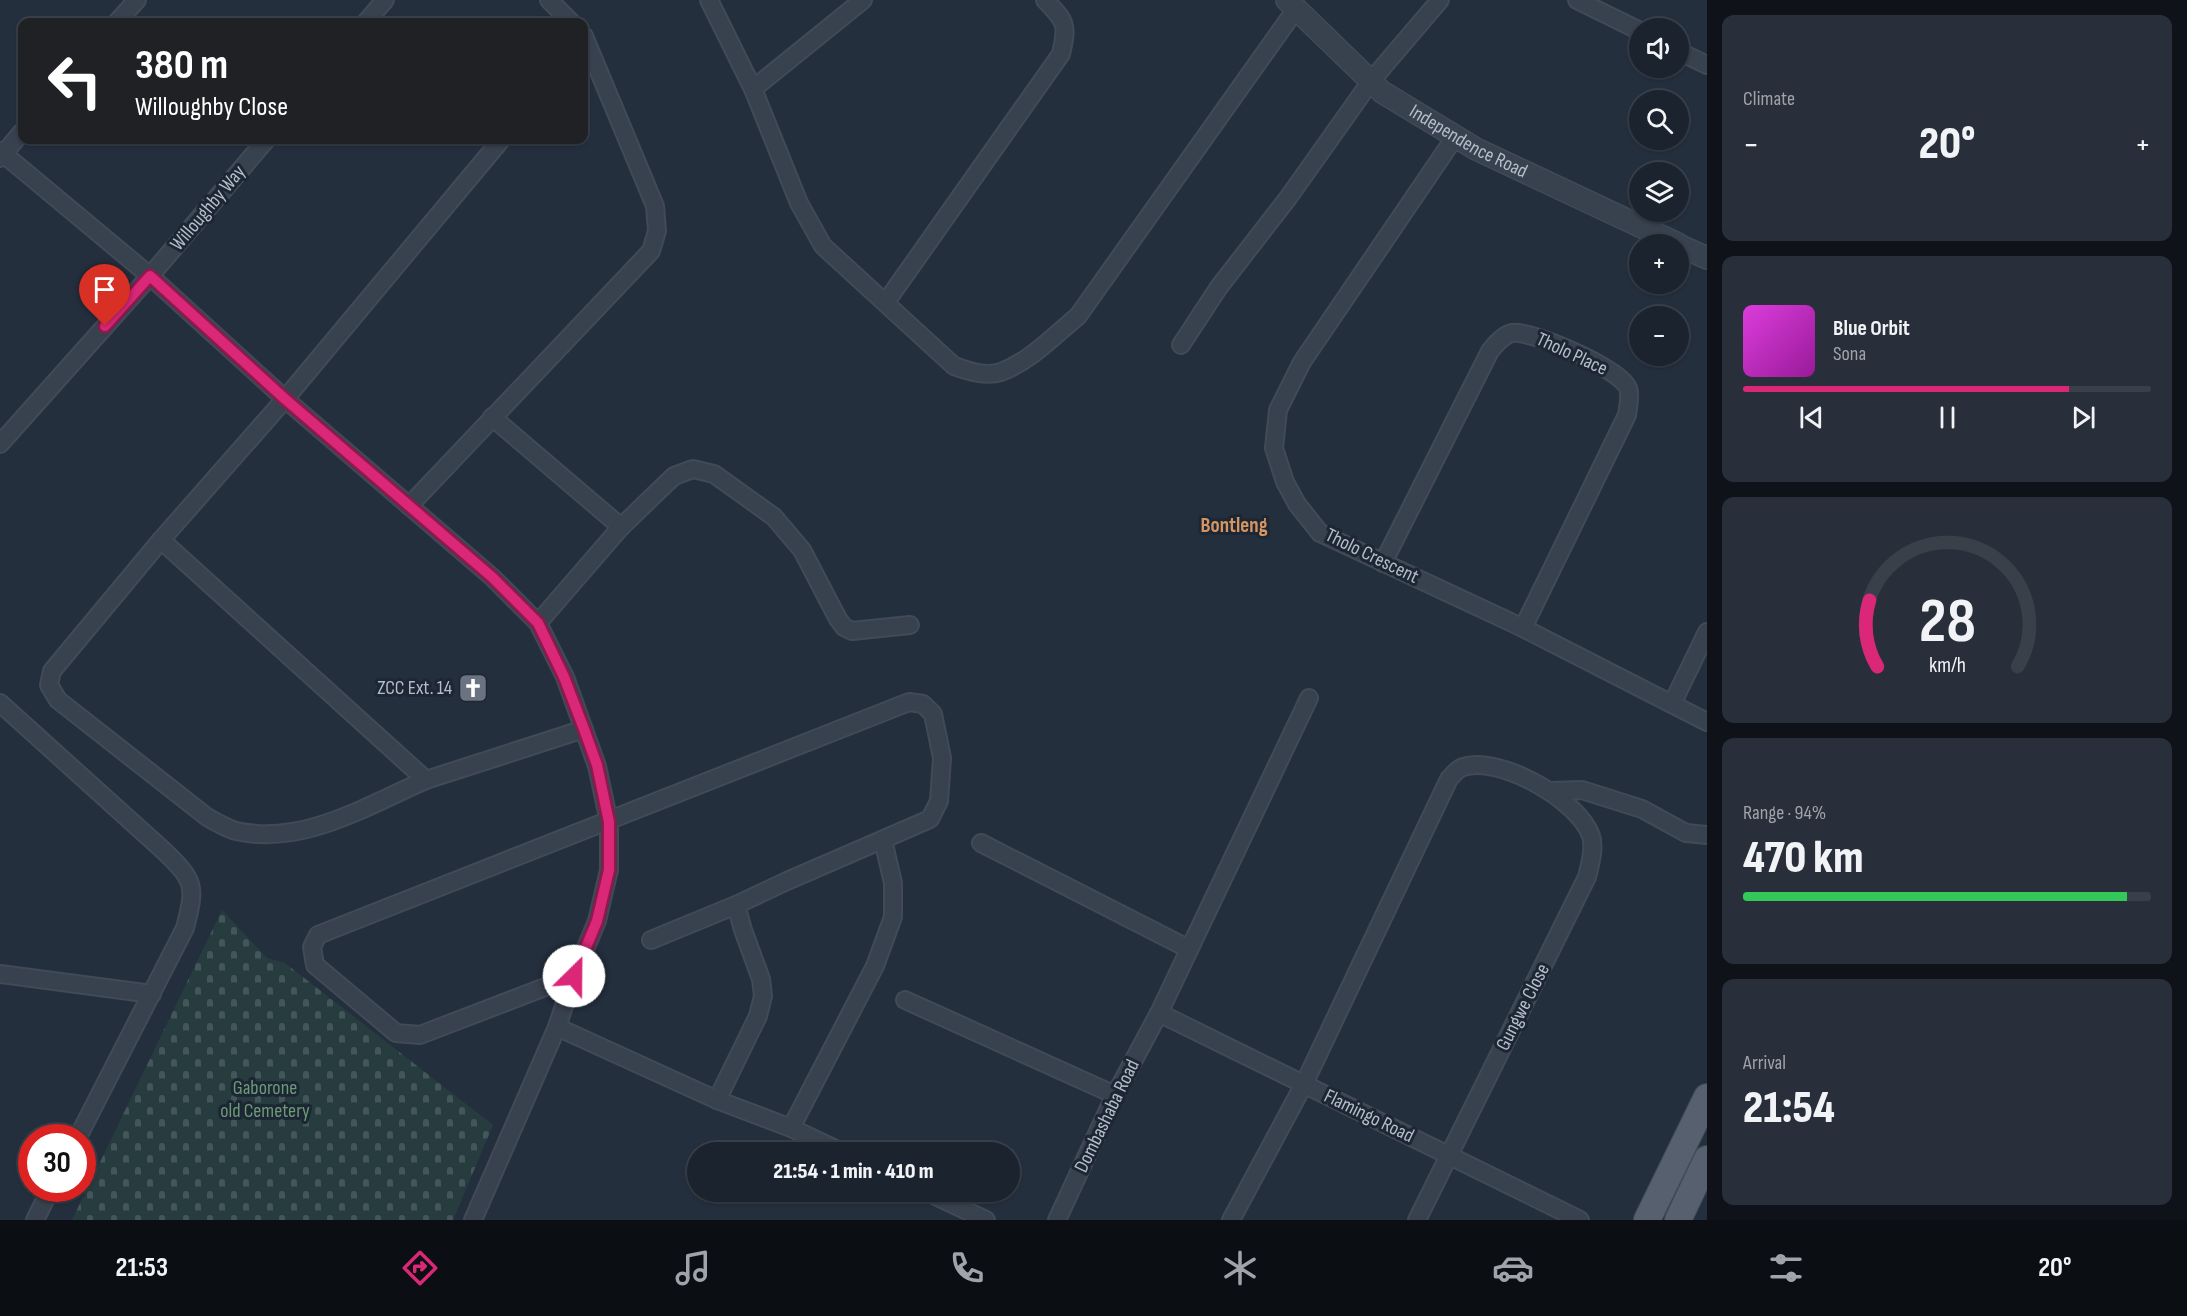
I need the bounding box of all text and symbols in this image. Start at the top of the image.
map controls [1629,18,1689,366]
button: sound [1629,18,1689,78]
text: 380 m [135,40,228,91]
icon: left [36,42,114,120]
text: Climate [1743,87,1795,111]
button: search [1629,90,1689,150]
text: Willoughby Close [135,91,288,123]
street label: Independence Road [1405,99,1531,183]
text: 20° [1919,117,1975,172]
text: − [1743,125,1759,165]
text: + [2135,125,2151,165]
street label: Willoughby Way [165,160,251,256]
button: layers [1629,162,1689,222]
button: + [1629,234,1689,294]
pin [79,264,130,326]
icon: arrive [88,273,121,306]
button: − [1629,306,1689,366]
text: Blue Orbit [1833,315,1910,342]
street label: Tholo Place [1533,327,1611,381]
text: Sona [1833,342,1866,366]
icon: previous [1795,401,1828,434]
icon: pause [1931,401,1964,434]
icon: next [2067,401,2100,434]
district label: Bontleng [1201,513,1268,538]
street label: Tholo Crescent [1321,523,1423,589]
text: 28 [1919,585,1975,660]
text: km/h [1928,653,1966,678]
church icon: ZCC Ext. 14 [457,672,489,704]
place label: ZCC Ext. 14 [377,676,452,700]
text: Range · 94% [1743,801,1826,825]
text: 470 km [1743,831,1863,886]
position arrow [542,944,606,1008]
street label: Gungwe Close [1491,960,1555,1054]
text: Arrival [1743,1051,1786,1075]
street label: Dombashaba Road [1069,1056,1145,1176]
park label: Gaborone old Cemetery [220,1076,310,1123]
text: 21:54 [1743,1081,1835,1136]
street label: Flamingo Road [1320,1084,1418,1148]
speed limit sign: 30 [18,1124,96,1202]
text: 21:54 · 1 min · 410 m [773,1158,934,1185]
icon: directions [399,1247,441,1289]
icon: music [672,1247,714,1289]
icon: phone [946,1247,988,1289]
icon: climate [1219,1247,1261,1289]
icon: car [1492,1247,1534,1289]
icon: filters [1765,1247,1807,1289]
text: 21:53 [116,1252,168,1284]
text: 20° [2038,1252,2071,1284]

